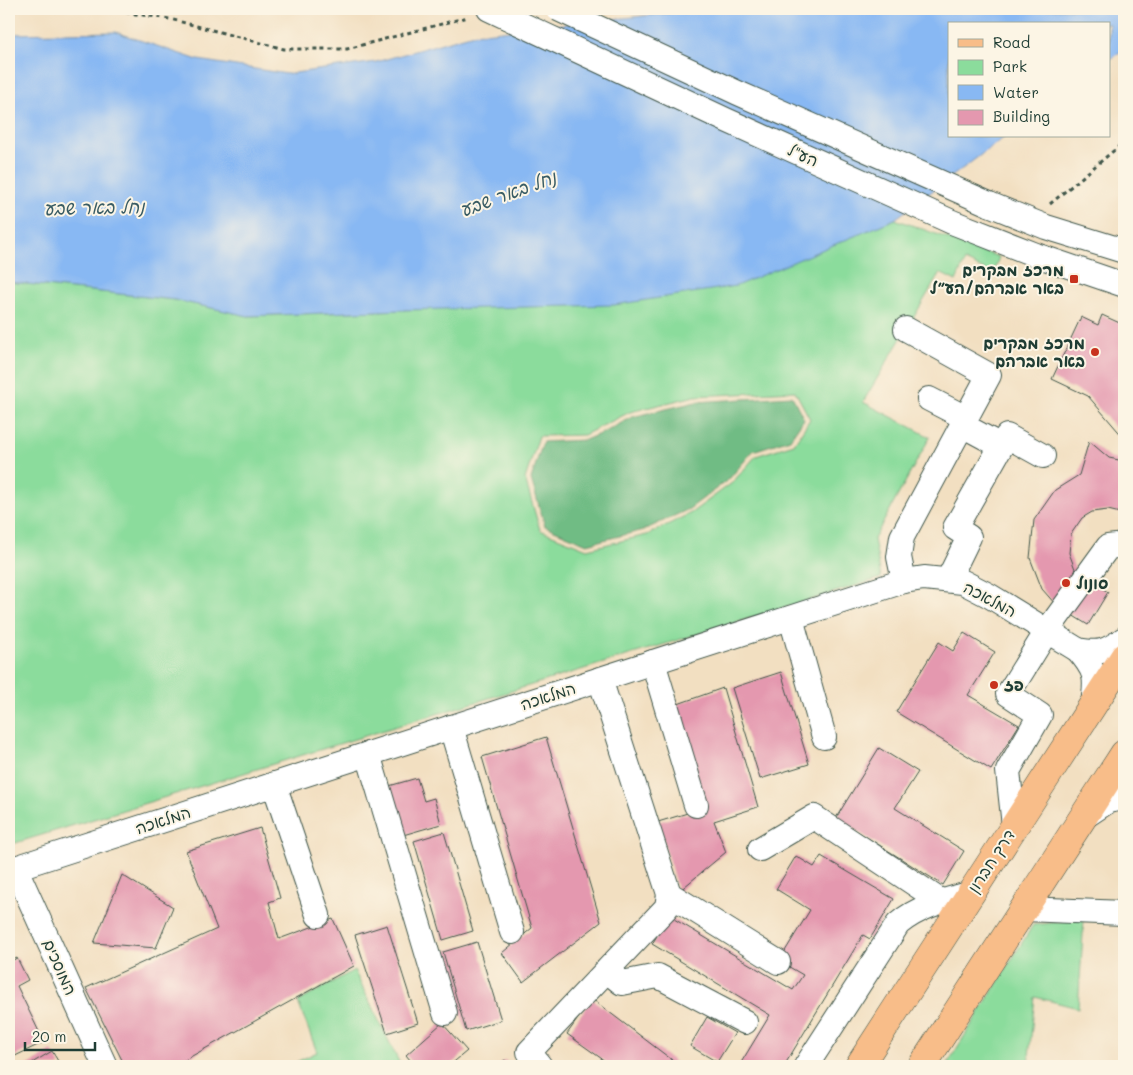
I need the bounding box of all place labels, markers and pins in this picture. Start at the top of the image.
place label: מרכז מבקרים באר אברהם/הע״ל [930,259,1064,298]
marker: מרכז מבקרים באר אברהם/הע״ל [1068,273,1080,285]
place label: מרכז מבקרים באר אברהם [983,332,1085,371]
marker: מרכז מבקרים באר אברהם [1089,346,1101,358]
place label: סונול [1076,572,1108,593]
marker: סונול [1060,577,1072,589]
place label: פז [1004,674,1024,695]
marker: פז [988,679,1000,691]

